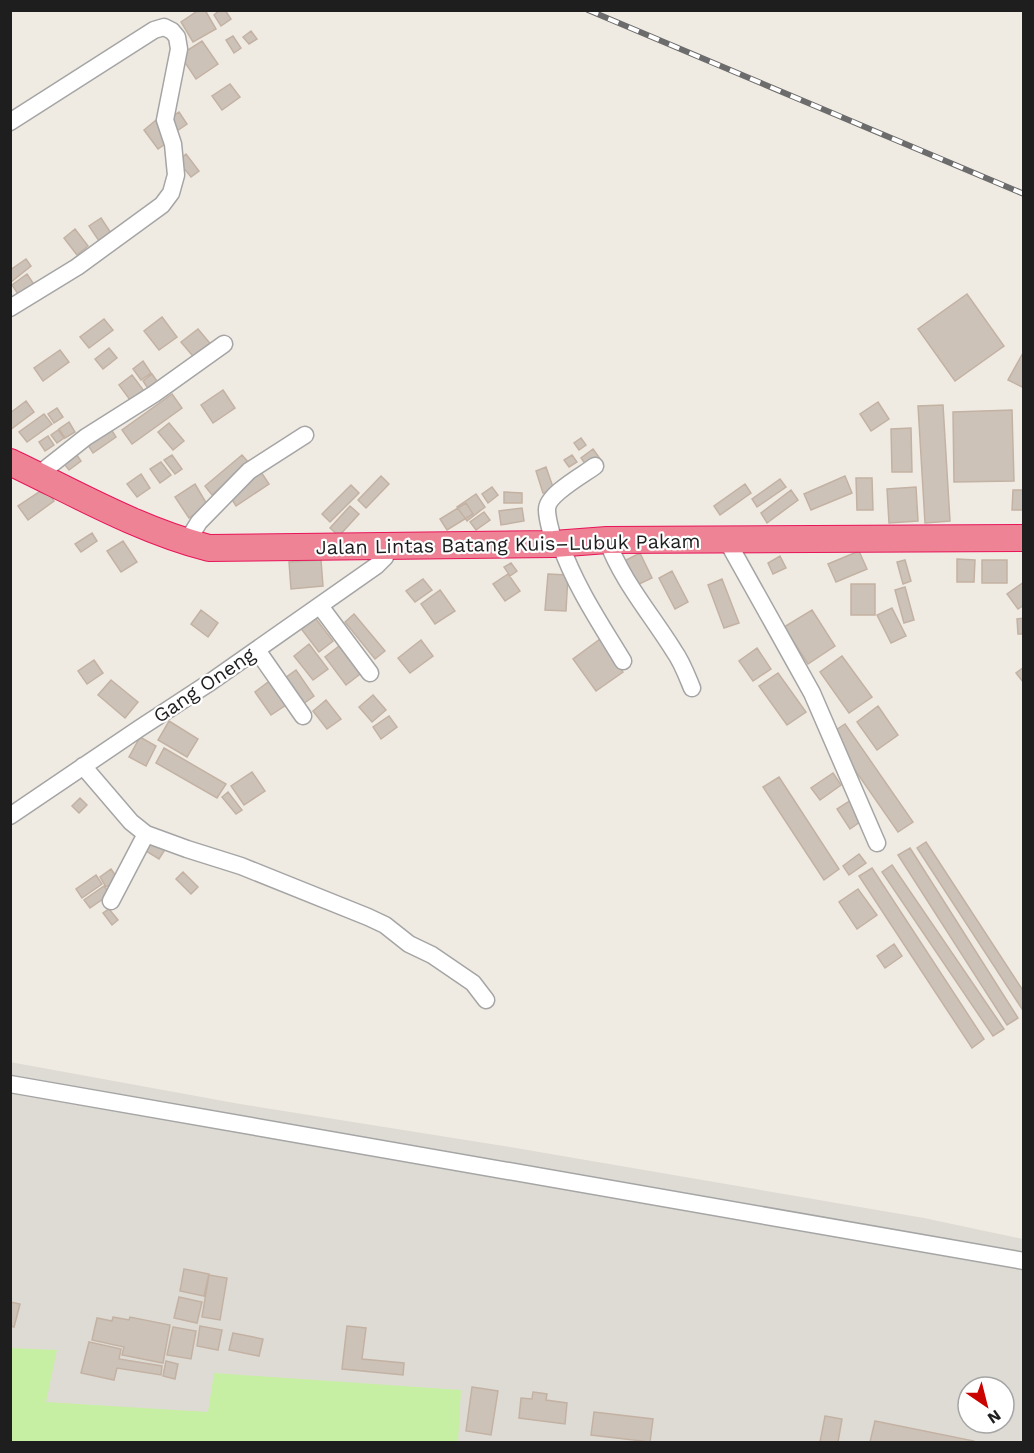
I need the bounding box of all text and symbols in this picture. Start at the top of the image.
street label: Jalan Lintas Batang Kuis–Lubuk Pakam [315,529,701,559]
street label: Gang Oneng [149,642,260,728]
north arrow [956,1375,1016,1435]
text: N [984,1406,1005,1428]

